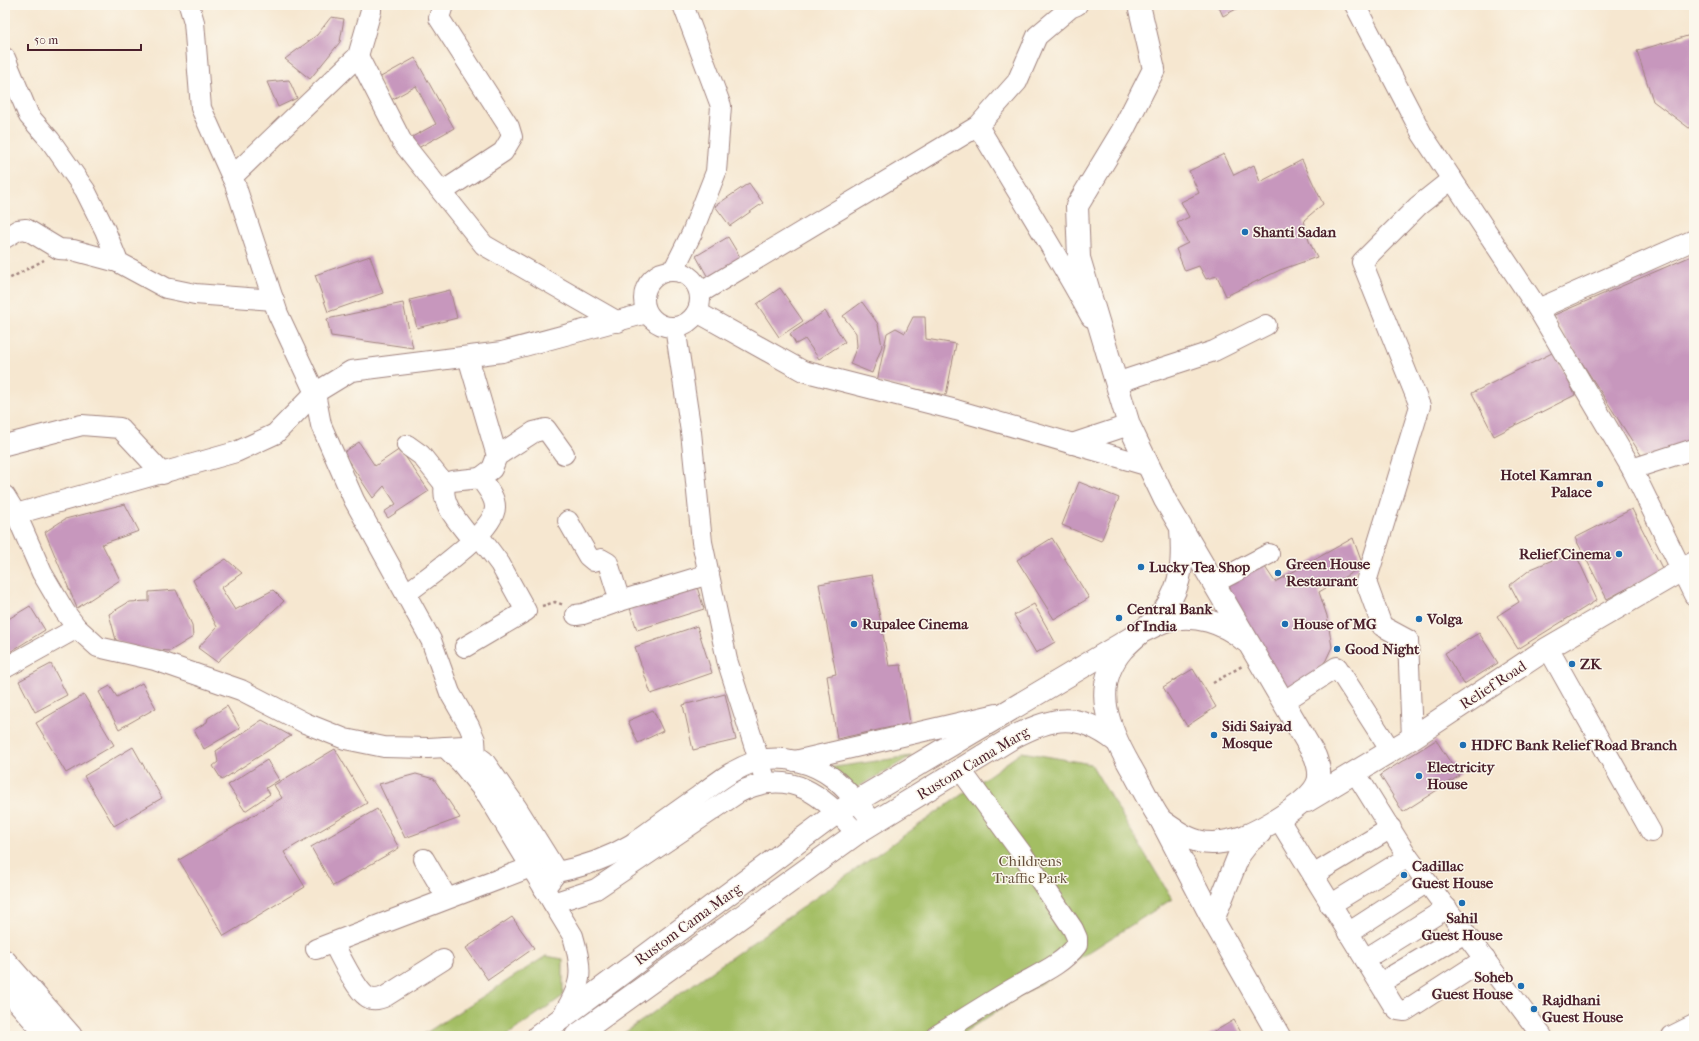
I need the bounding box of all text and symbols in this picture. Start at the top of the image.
scale bar [28,26,141,52]
text: 50 m [34,33,58,47]
place label: Shanti Sadan [1253,223,1336,241]
marker: Shanti Sadan [1240,227,1250,237]
place label: Hotel Kamran Palace [1500,466,1593,501]
marker: Hotel Kamran Palace [1595,479,1605,489]
place label: Relief Cinema [1519,545,1612,563]
marker: Relief Cinema [1614,549,1624,559]
place label: Green House Restaurant [1286,555,1371,590]
place label: Lucky Tea Shop [1149,558,1250,576]
marker: Lucky Tea Shop [1136,562,1146,572]
marker: Green House Restaurant [1273,568,1283,578]
place label: Central Bank of India [1127,600,1214,635]
place label: Volga [1426,610,1463,628]
marker: Central Bank of India [1114,613,1124,623]
marker: Volga [1414,614,1424,624]
place label: Rupalee Cinema [862,615,969,633]
place label: House of MG [1293,615,1377,633]
marker: Rupalee Cinema [849,619,859,629]
marker: House of MG [1280,619,1290,629]
place label: Good Night [1345,640,1420,658]
marker: Good Night [1332,644,1342,654]
place label: ZK [1580,655,1602,673]
street label: Relief Road [1456,656,1530,713]
marker: ZK [1567,659,1577,669]
place label: Sidi Saiyad Mosque [1221,717,1292,752]
street label: Rustom Cama Marg [914,722,1033,804]
marker: Sidi Saiyad Mosque [1209,730,1219,740]
place label: HDFC Bank Relief Road Branch [1471,736,1678,754]
marker: HDFC Bank Relief Road Branch [1458,740,1468,750]
place label: Electricity House [1427,758,1496,793]
marker: Electricity House [1414,771,1424,781]
park label: Childrens Traffic Park [992,852,1068,887]
place label: Cadillac Guest House [1412,857,1494,892]
marker: Cadillac Guest House [1399,870,1409,880]
street label: Rustom Cama Marg [631,879,746,969]
marker: Sahil Guest House [1457,898,1467,908]
place label: Sahil Guest House [1421,909,1503,944]
place label: Soheb Guest House [1432,968,1514,1003]
marker: Soheb Guest House [1516,981,1526,991]
place label: Rajdhani Guest House [1542,991,1624,1026]
marker: Rajdhani Guest House [1529,1004,1539,1014]

